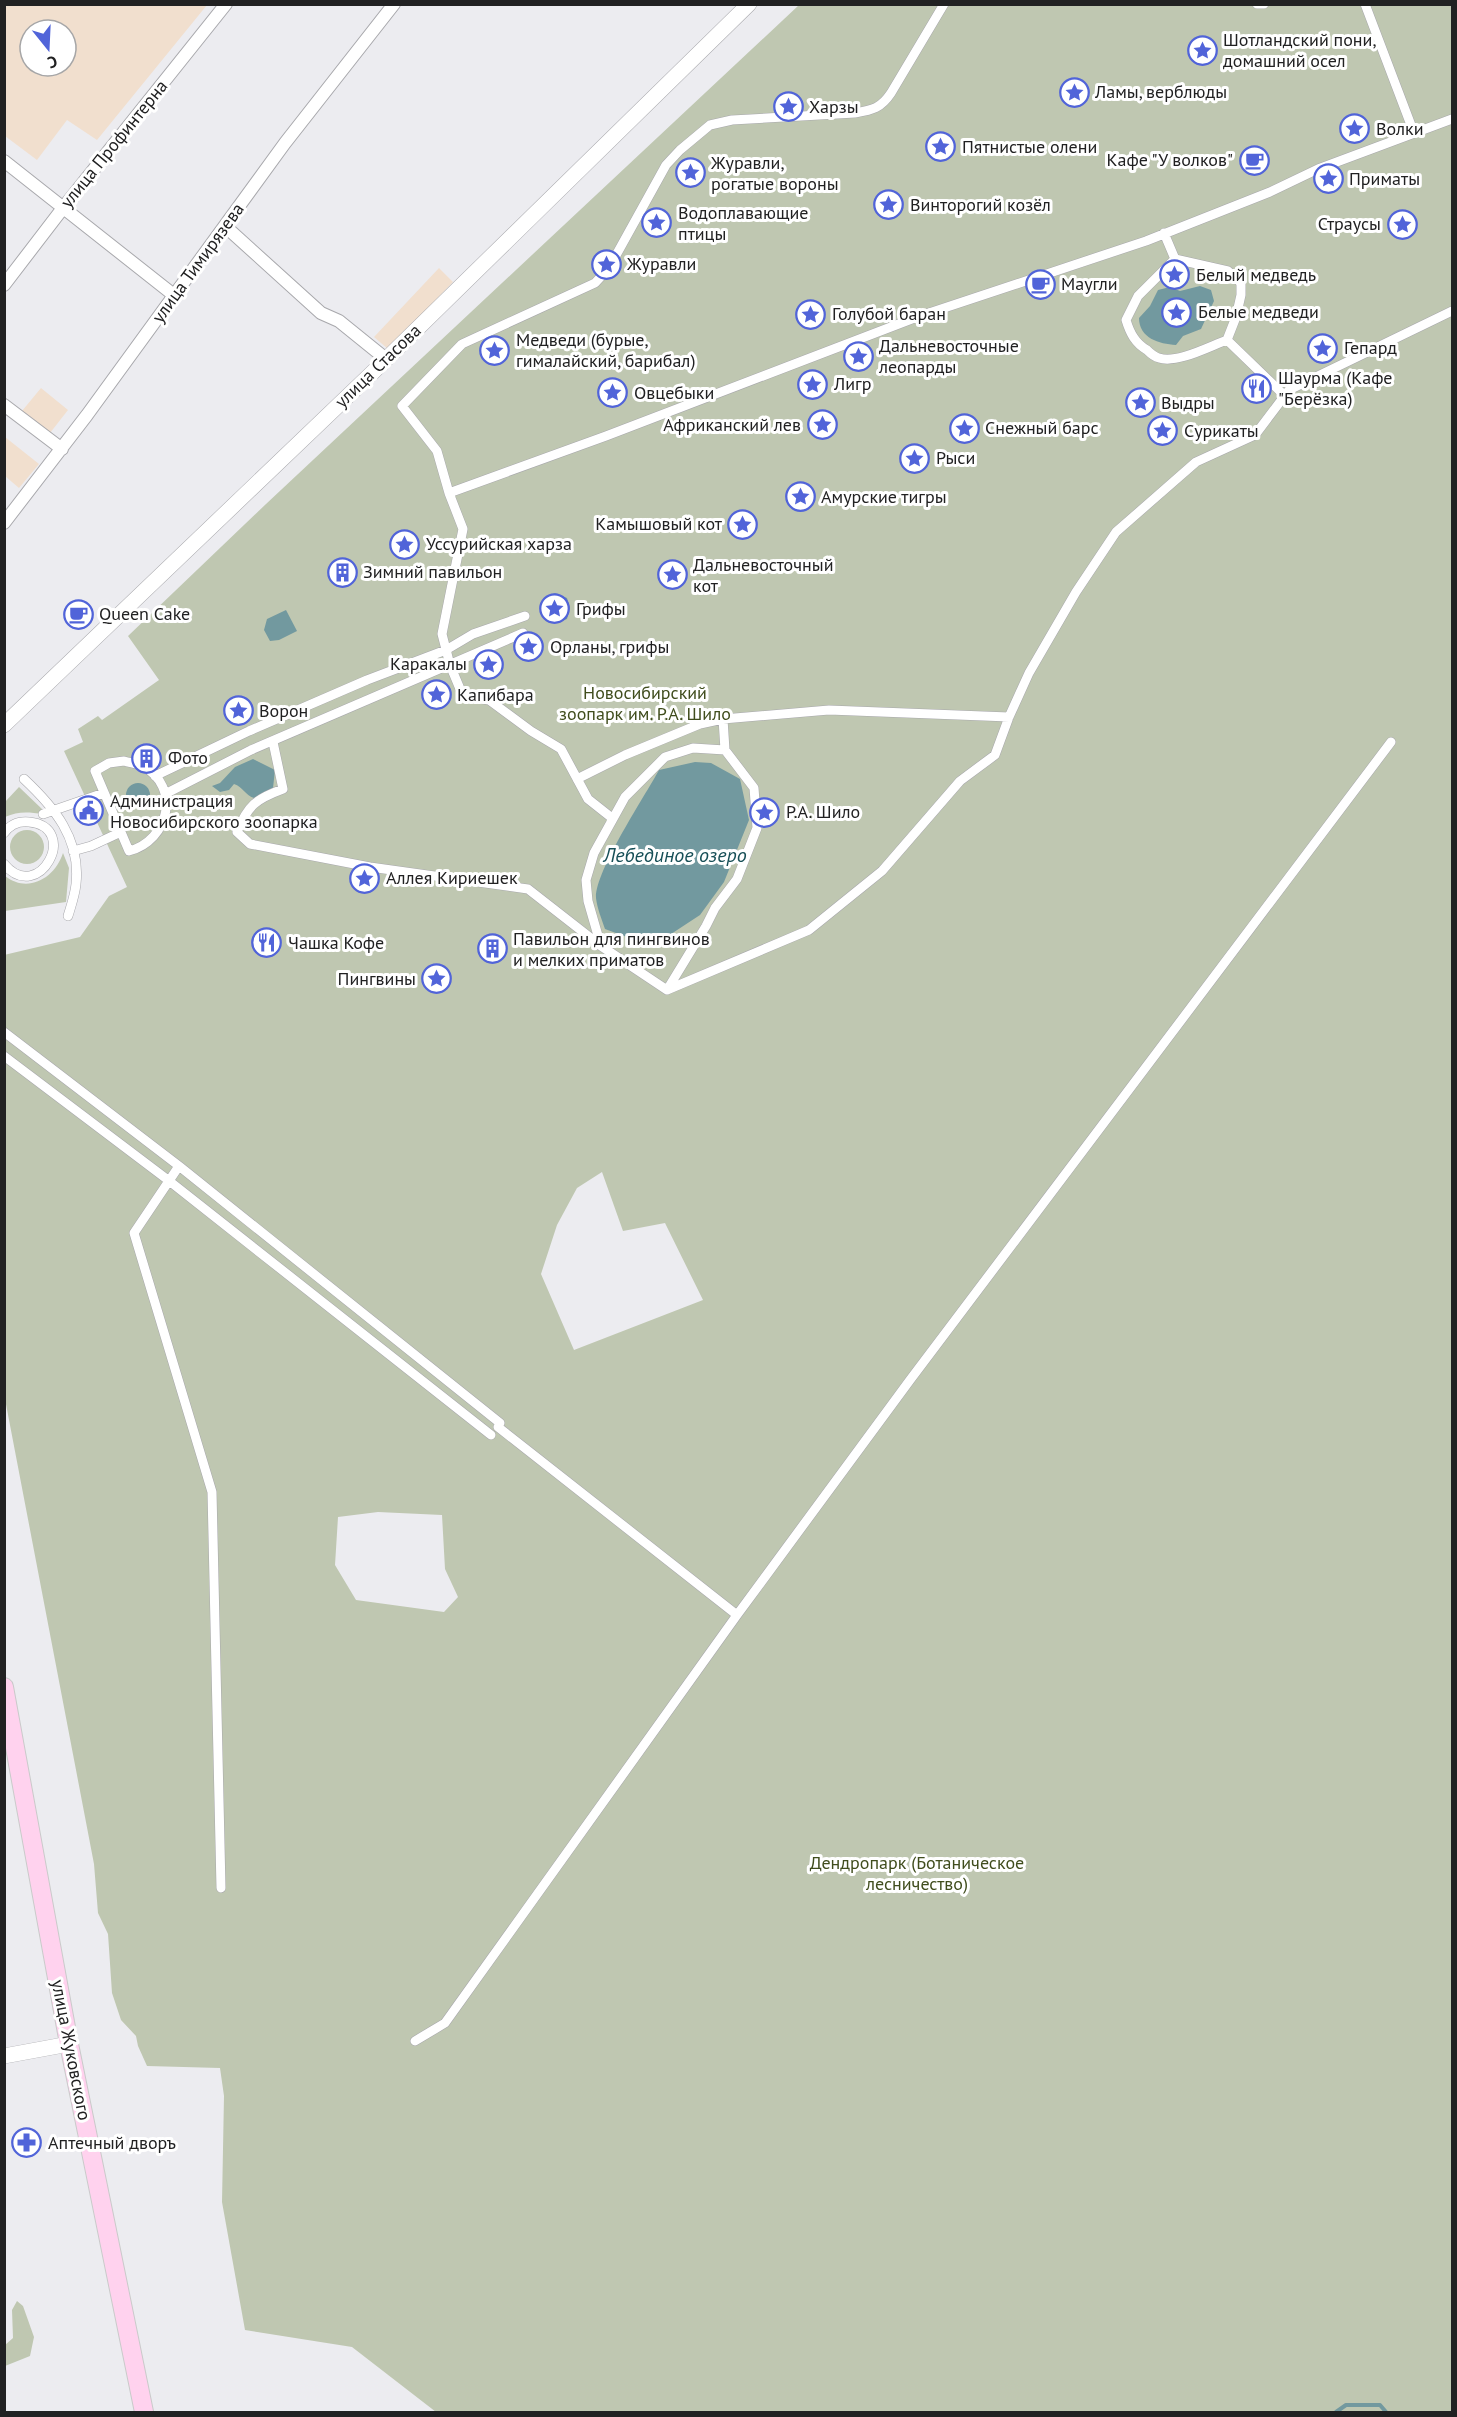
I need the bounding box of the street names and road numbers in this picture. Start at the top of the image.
street label: улица Профинтерна [55,75,172,212]
street label: улица Тимирязева [146,198,249,327]
street label: улица Стасова [330,319,426,413]
street label: улица Жуковского [47,1978,96,2122]

